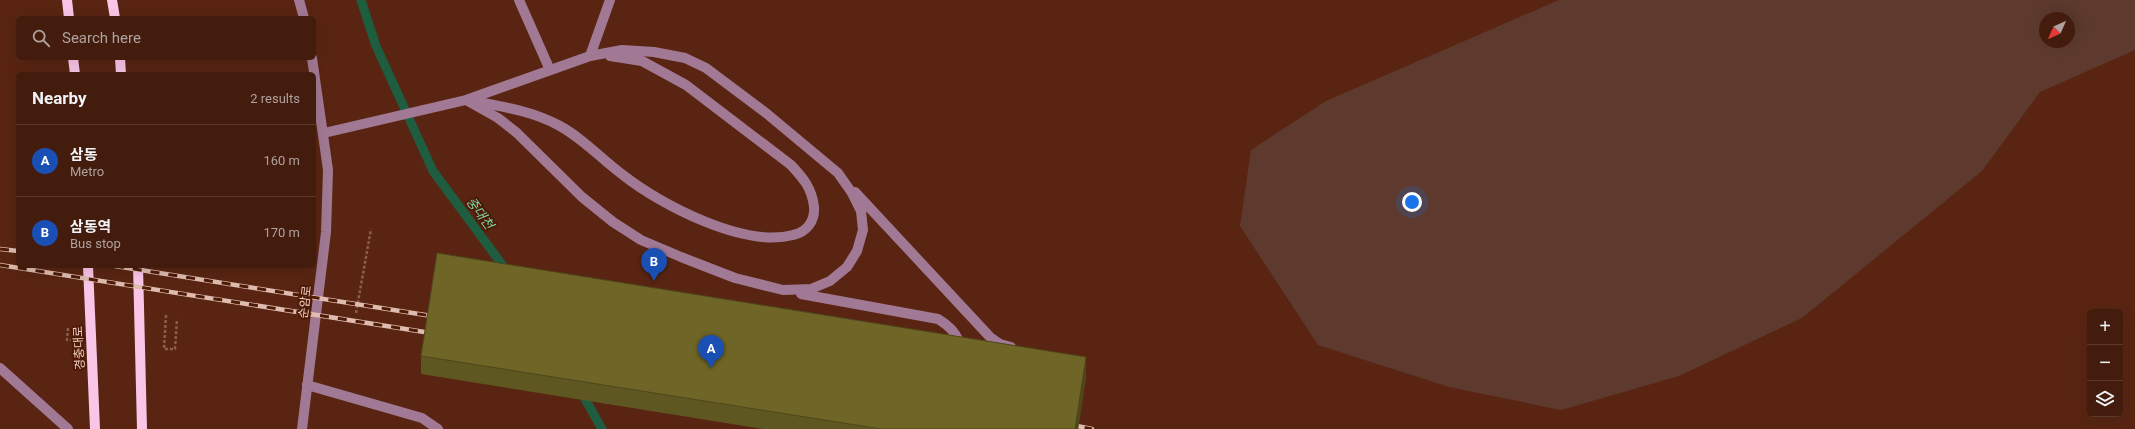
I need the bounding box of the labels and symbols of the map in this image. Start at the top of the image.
north arrow [2039,12,2075,48]
your location [1402,192,1422,212]
water label: 중대천 [463,194,497,233]
pin: B [641,248,667,281]
street label: 순암로 [296,285,314,319]
street label: 경충대로 [71,326,87,370]
pin: A [698,335,724,368]

